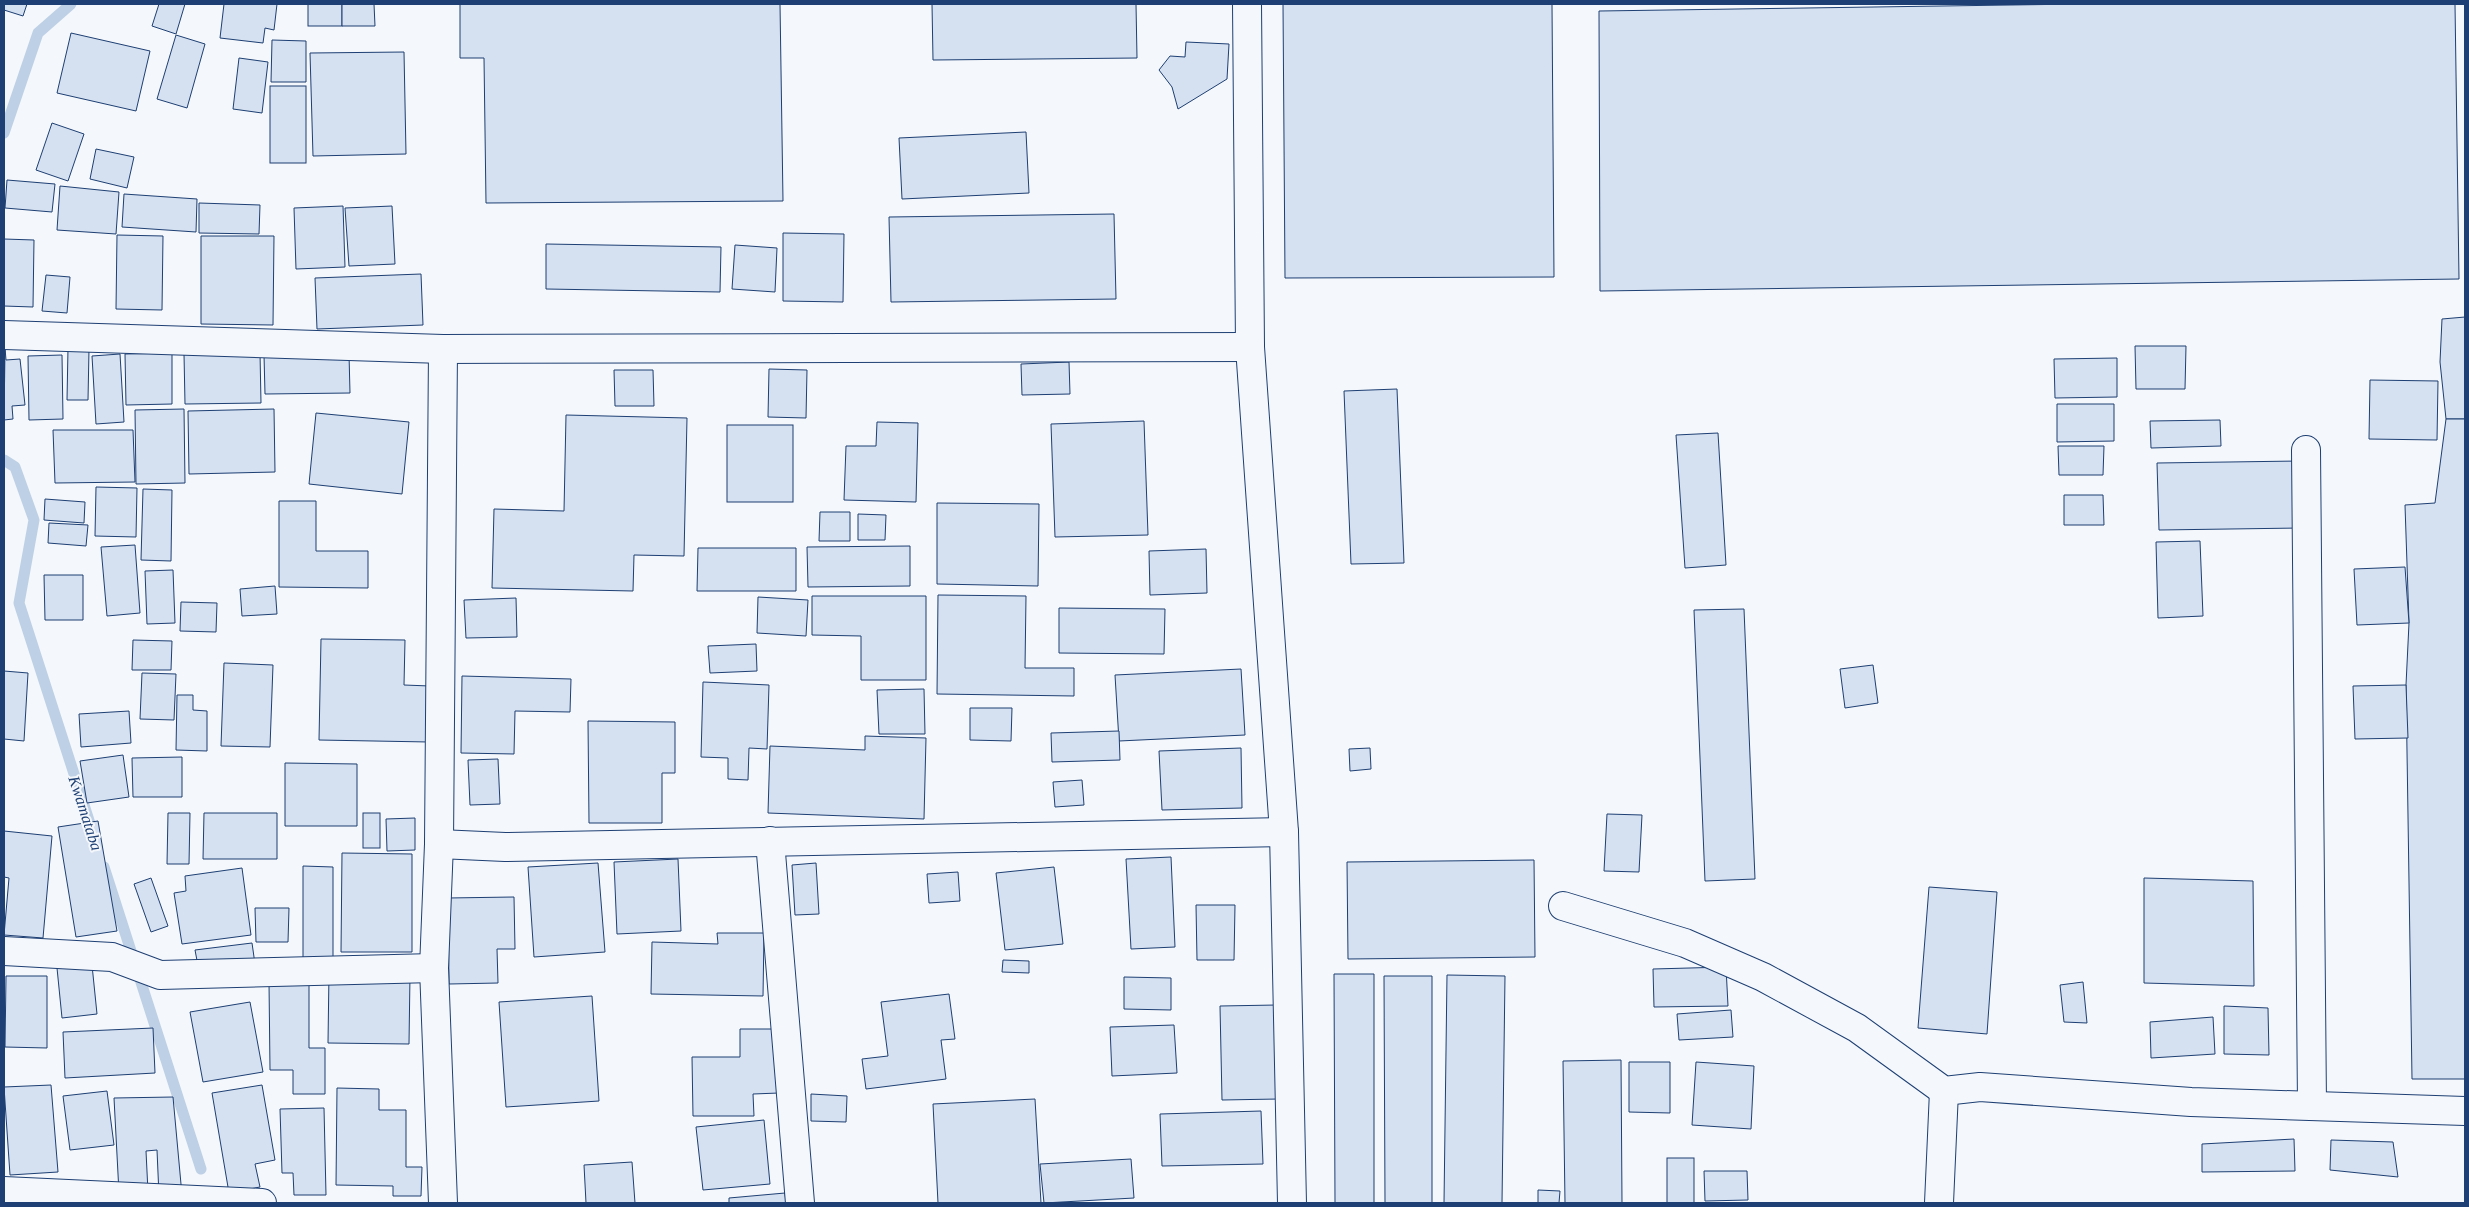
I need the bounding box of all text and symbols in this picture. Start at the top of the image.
water label: Kwamataba [65,773,106,853]

